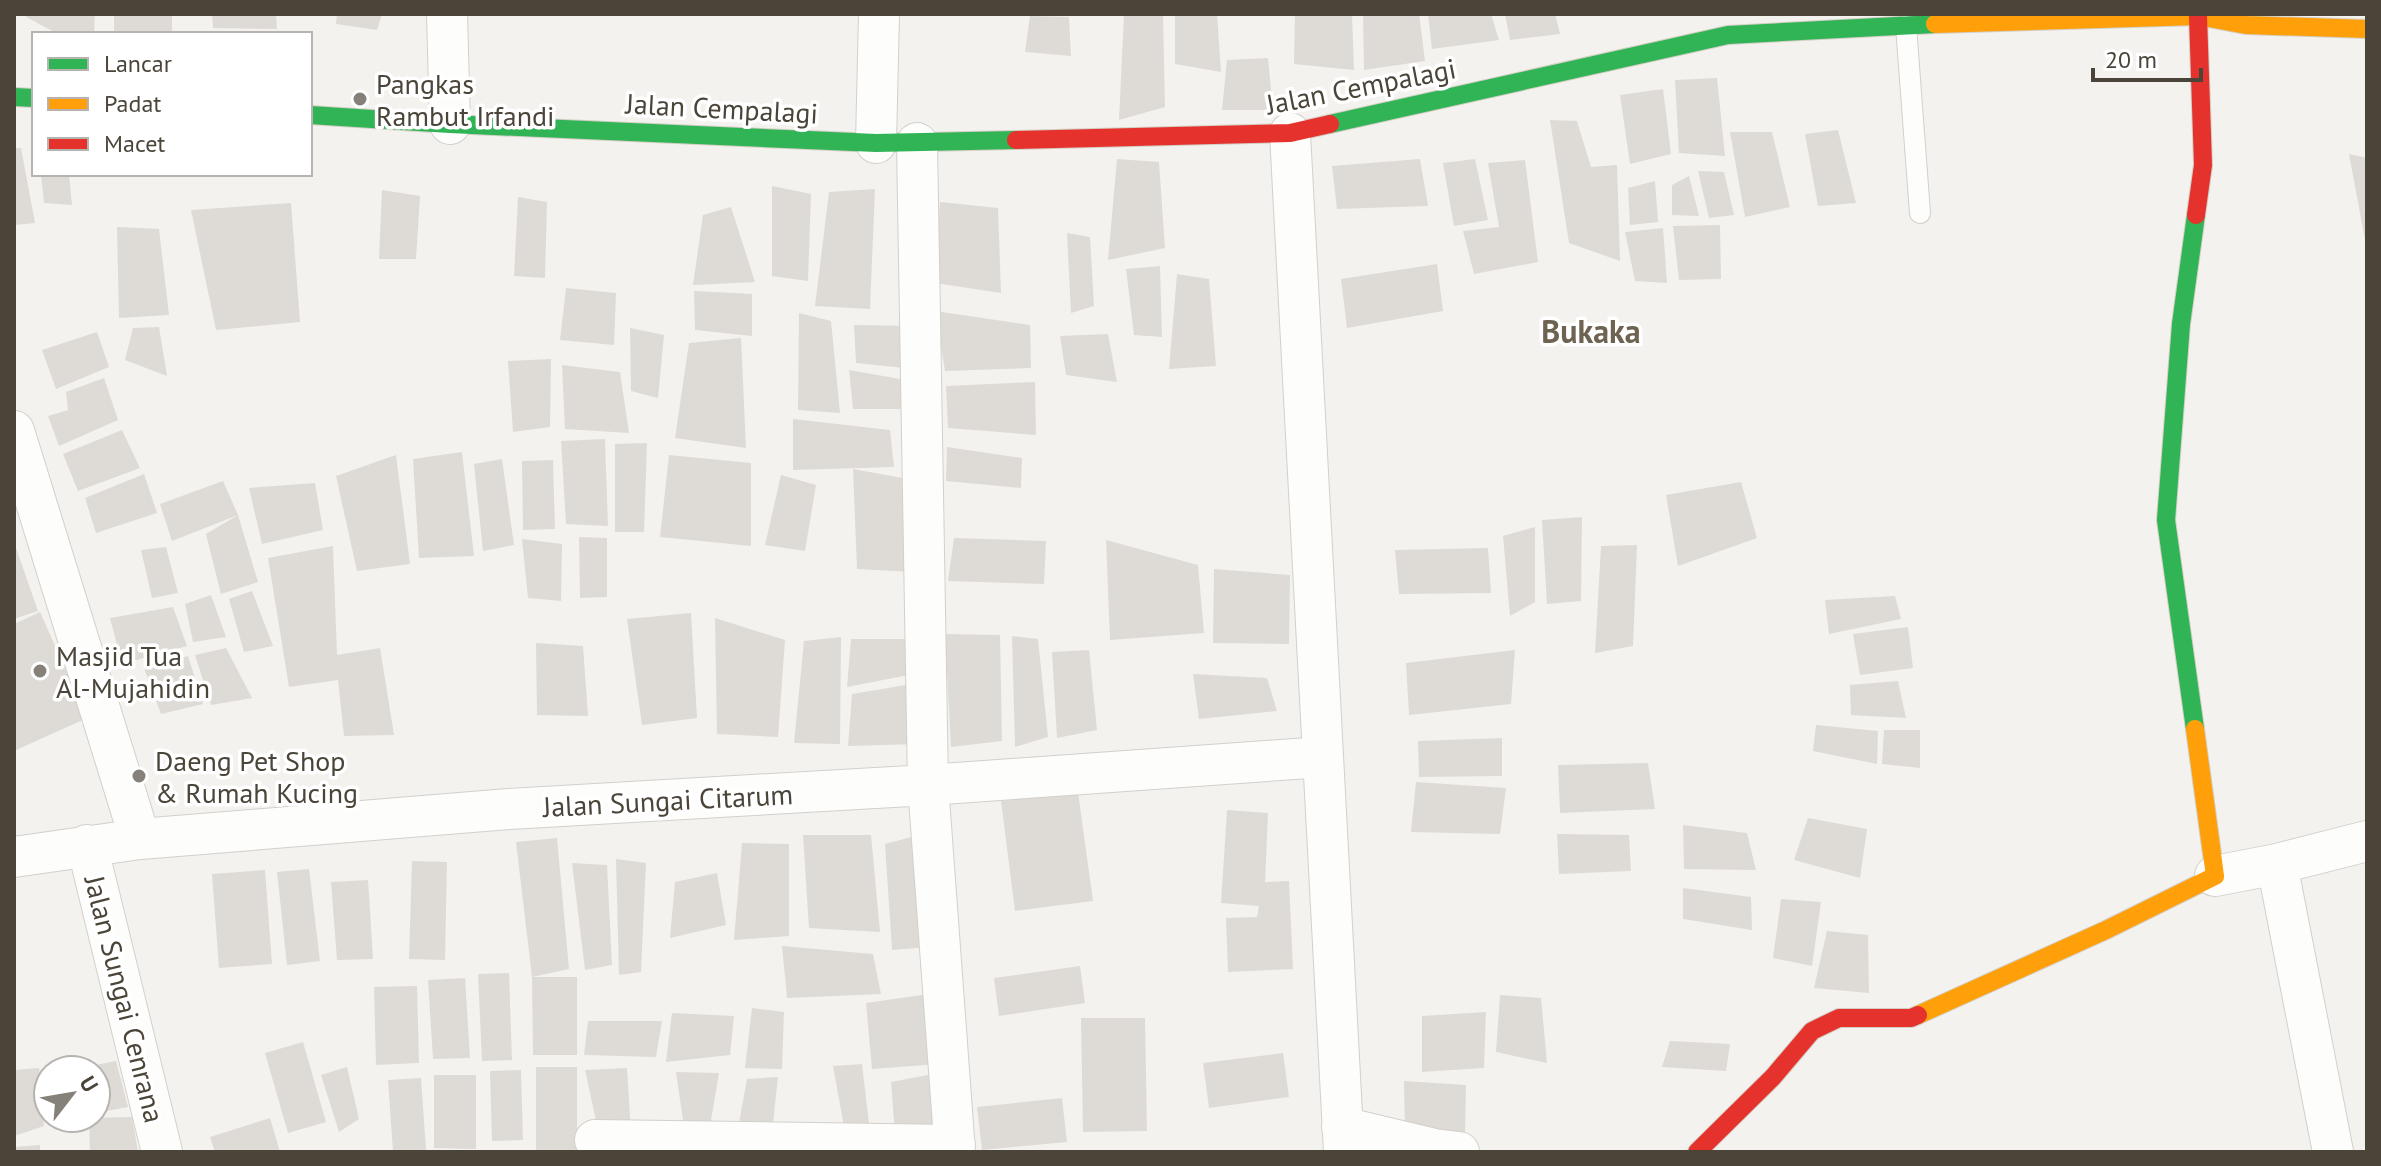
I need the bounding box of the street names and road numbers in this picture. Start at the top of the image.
street label: Jalan Cempalagi [1262,49,1459,123]
street label: Jalan Cempalagi [624,84,819,132]
street label: Jalan Sungai Citarum [541,775,794,825]
street label: Jalan Sungai Cenrana [76,871,174,1126]

